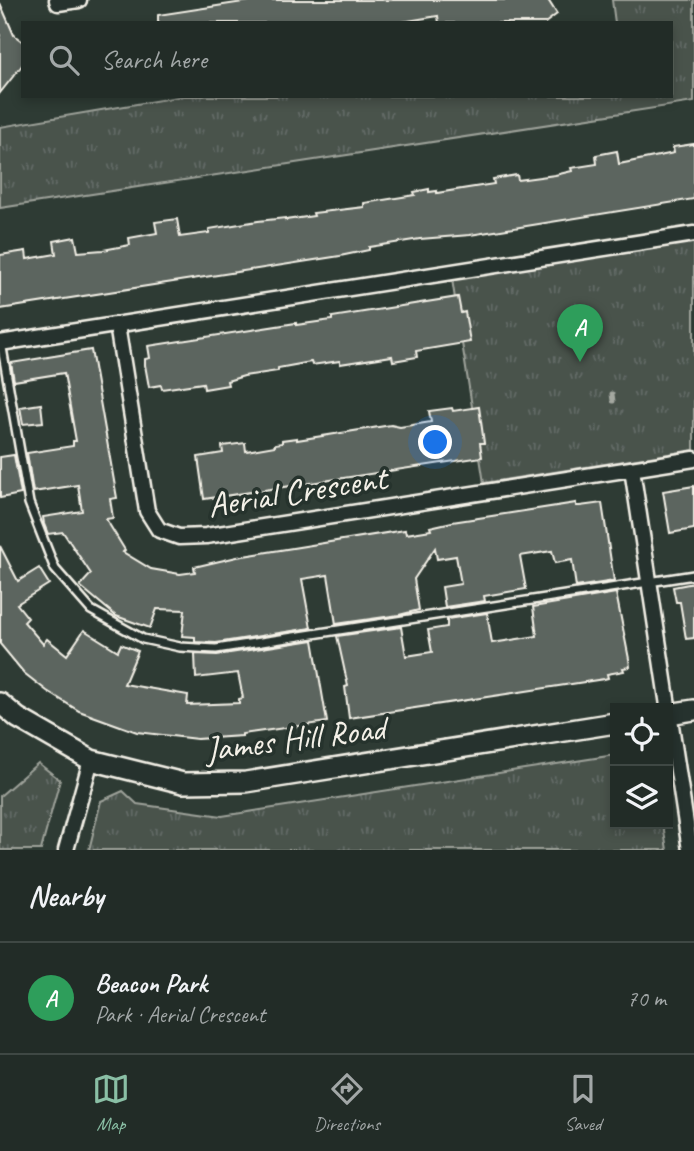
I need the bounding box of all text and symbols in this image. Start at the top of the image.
search box [21,21,673,98]
icon: search [45,41,83,79]
text: Search here [101,43,207,76]
pin: A [557,304,603,362]
your location [418,425,452,459]
street label: Aerial Crescent [205,455,393,528]
map controls [610,703,673,829]
button: locate [610,703,673,766]
street label: James Hill Road [201,705,393,772]
button: layers [610,766,673,829]
text: Nearby [28,877,104,915]
text: Beacon Park [95,967,207,1000]
text: A [45,984,57,1013]
text: 70 m [627,984,666,1013]
text: Park · Aerial Crescent [95,1000,265,1029]
tab: Map [92,1070,130,1136]
tab: Directions [314,1070,380,1136]
tab: Saved [564,1070,602,1136]

